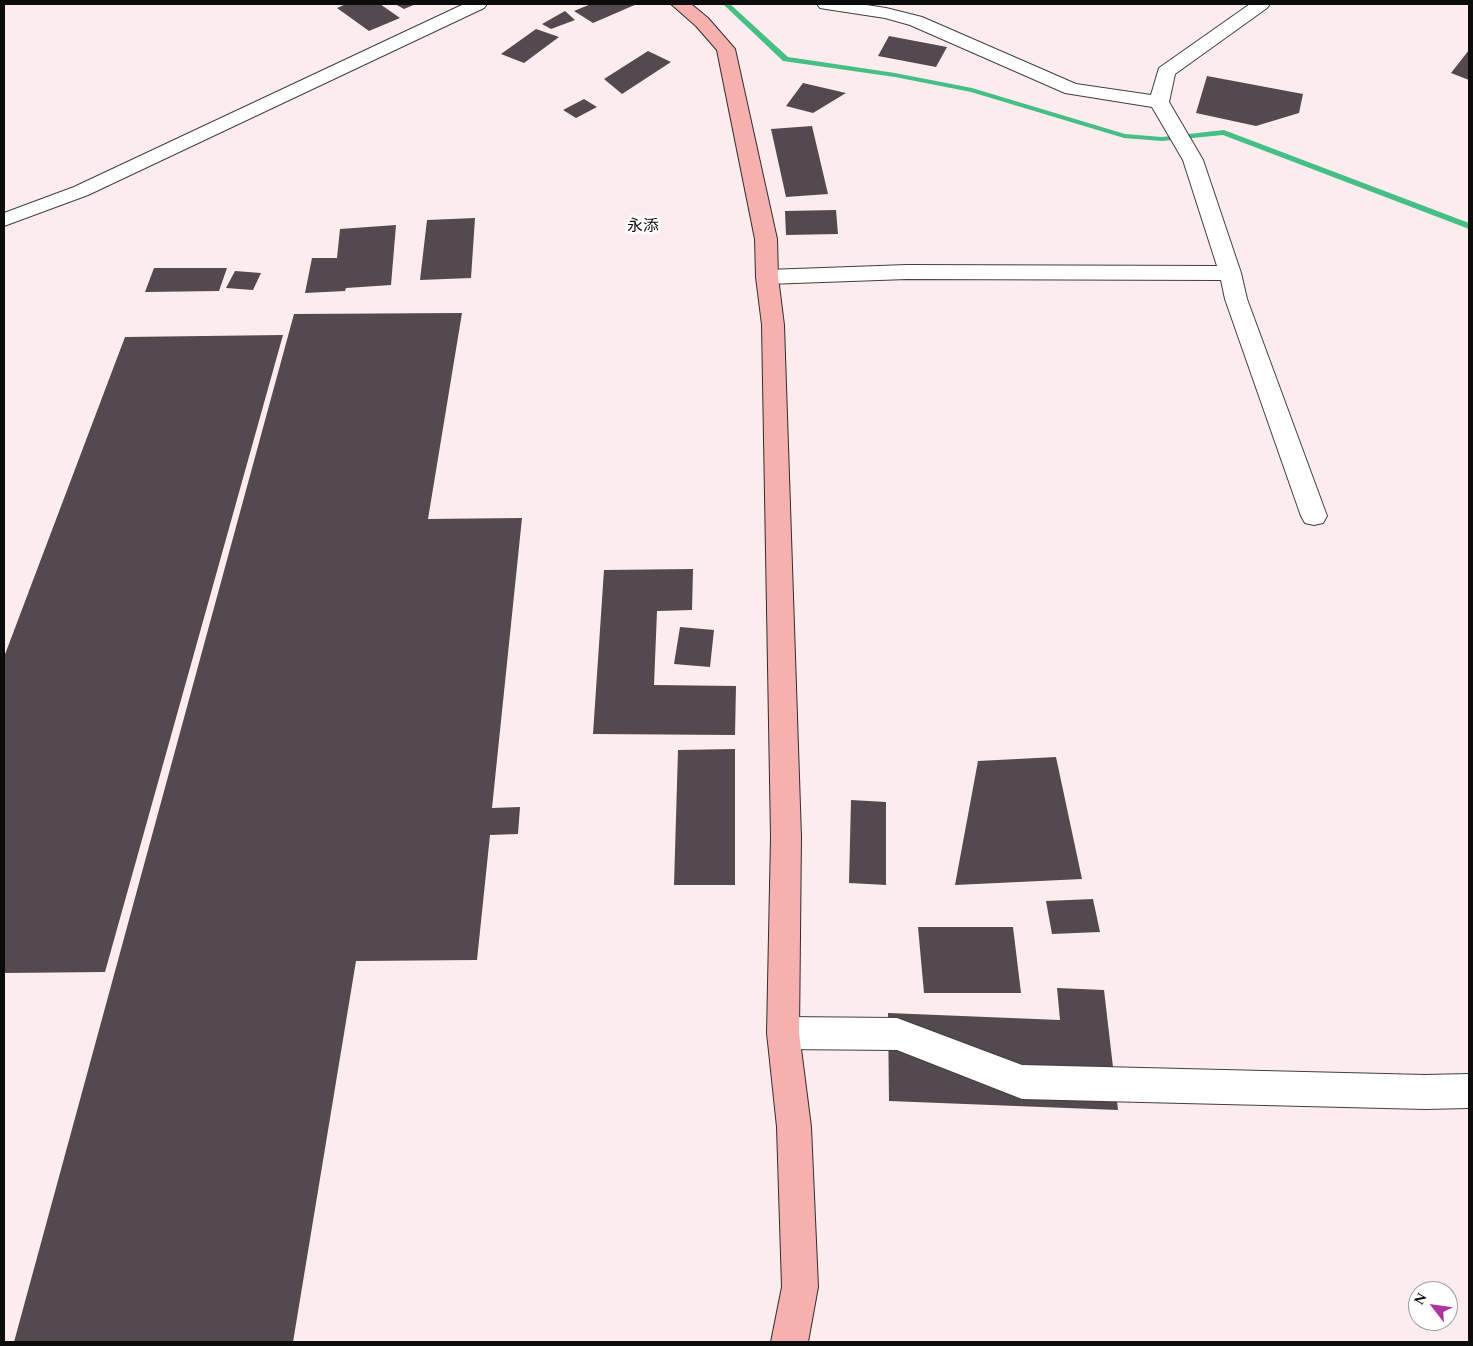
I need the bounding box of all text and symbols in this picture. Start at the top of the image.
district label: 永添 [627,218,659,238]
north arrow [1408,1281,1458,1331]
text: N [1408,1289,1432,1309]

